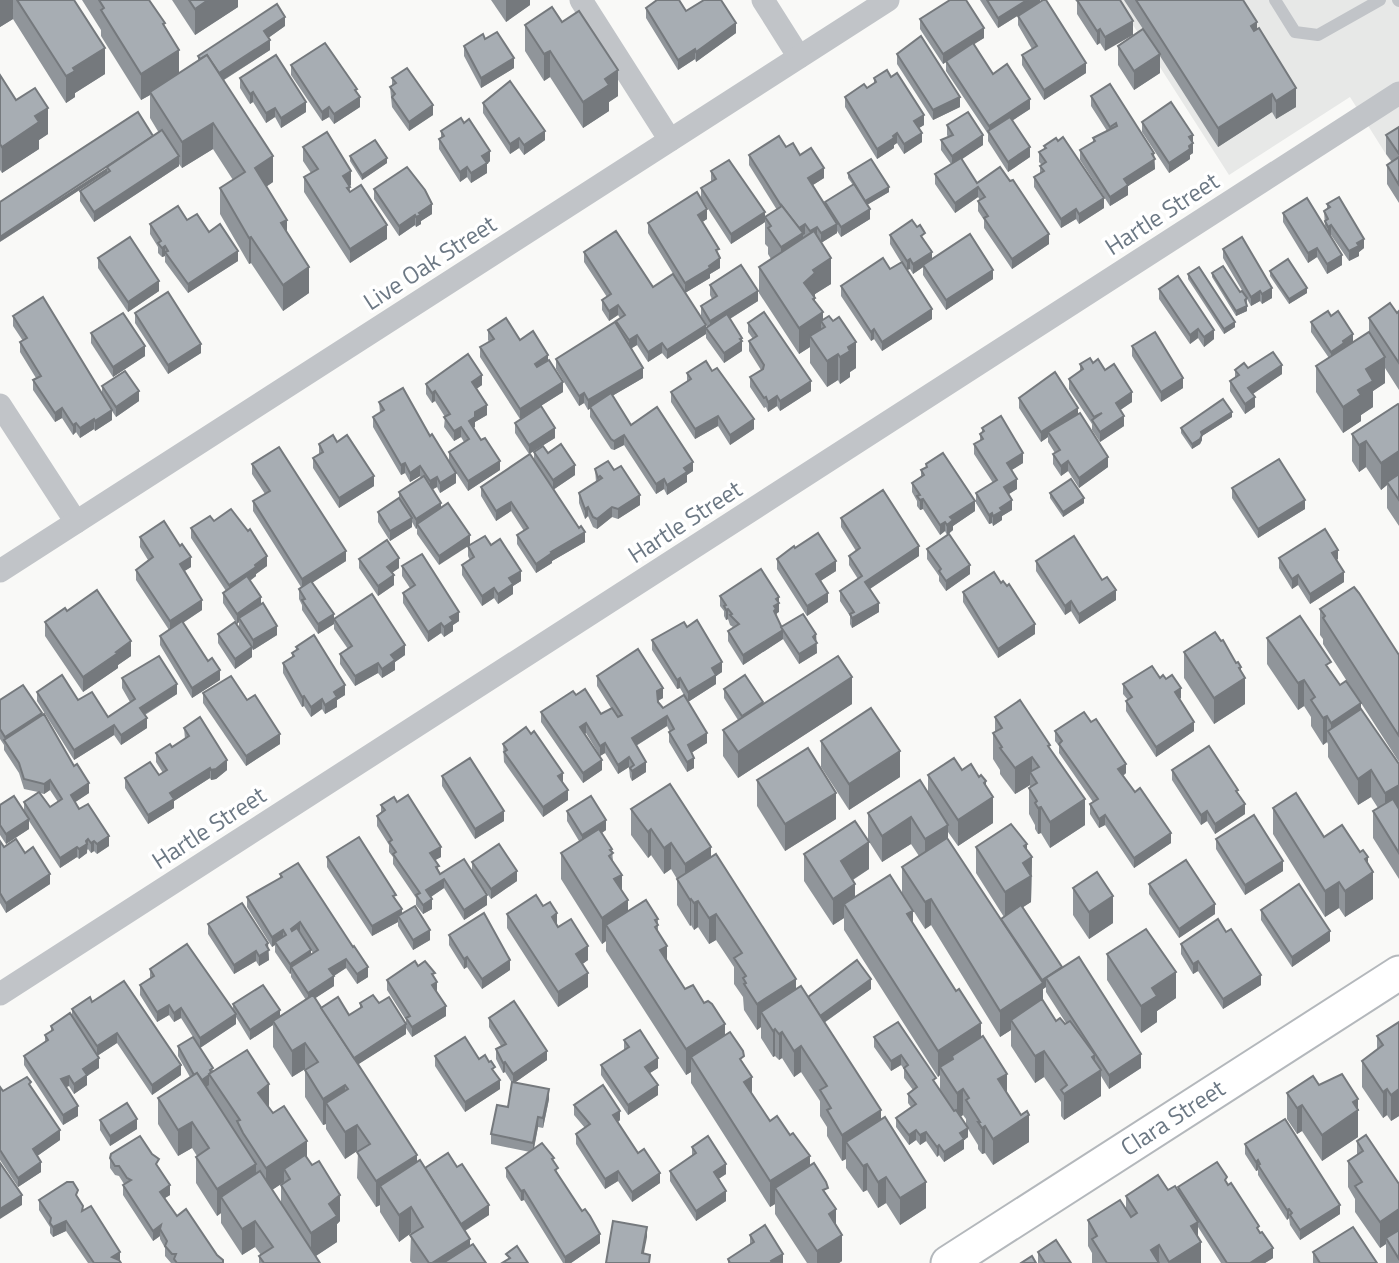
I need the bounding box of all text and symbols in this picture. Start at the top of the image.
street label: Hartle Street [1097,162,1226,264]
street label: Live Oak Street [356,205,503,319]
street label: Hartle Street [620,470,749,572]
street label: Hartle Street [144,776,273,878]
street label: Clara Street [1113,1070,1232,1164]

